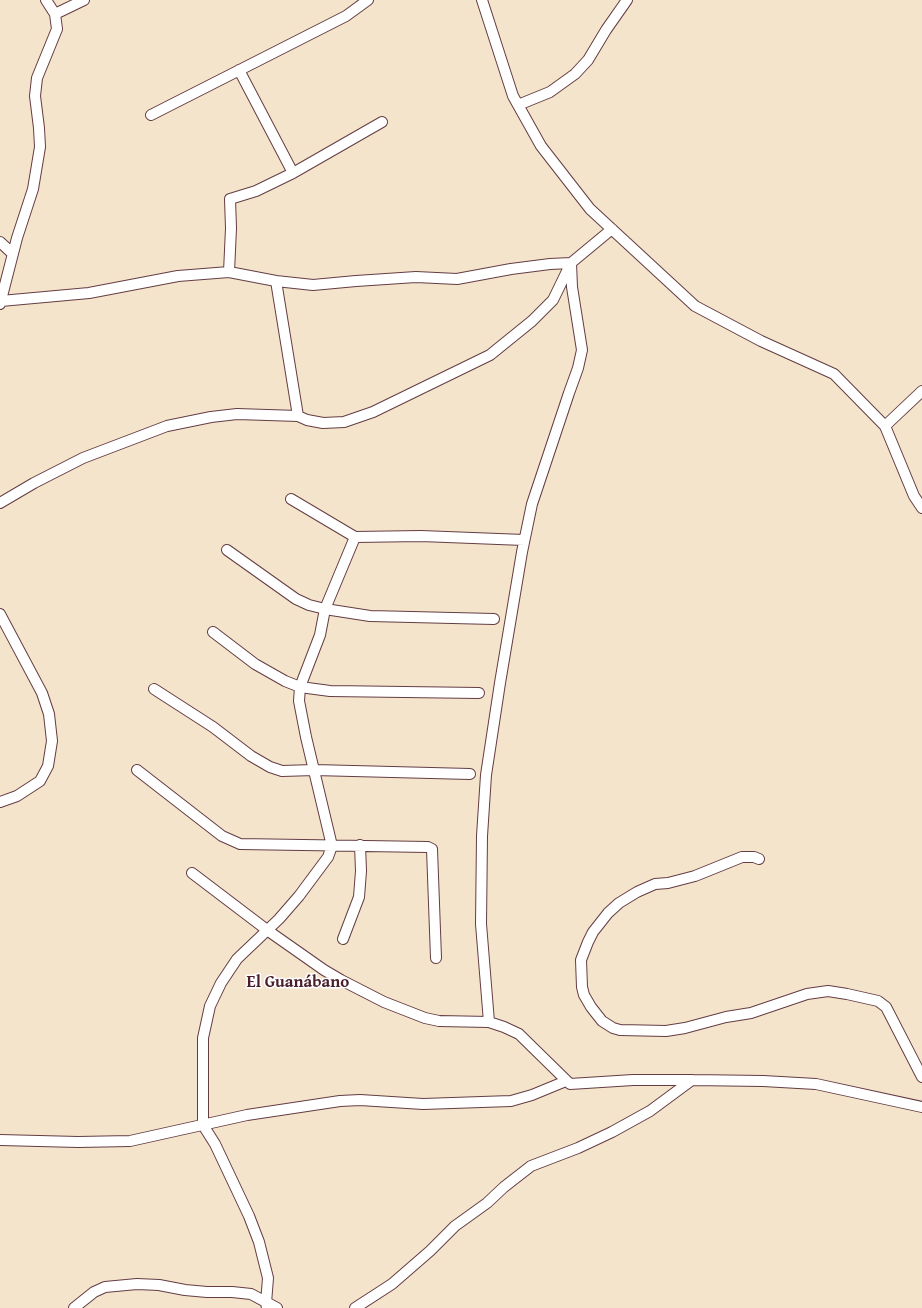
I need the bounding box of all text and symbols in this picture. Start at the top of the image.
district label: El Guanábano [247,973,349,993]

